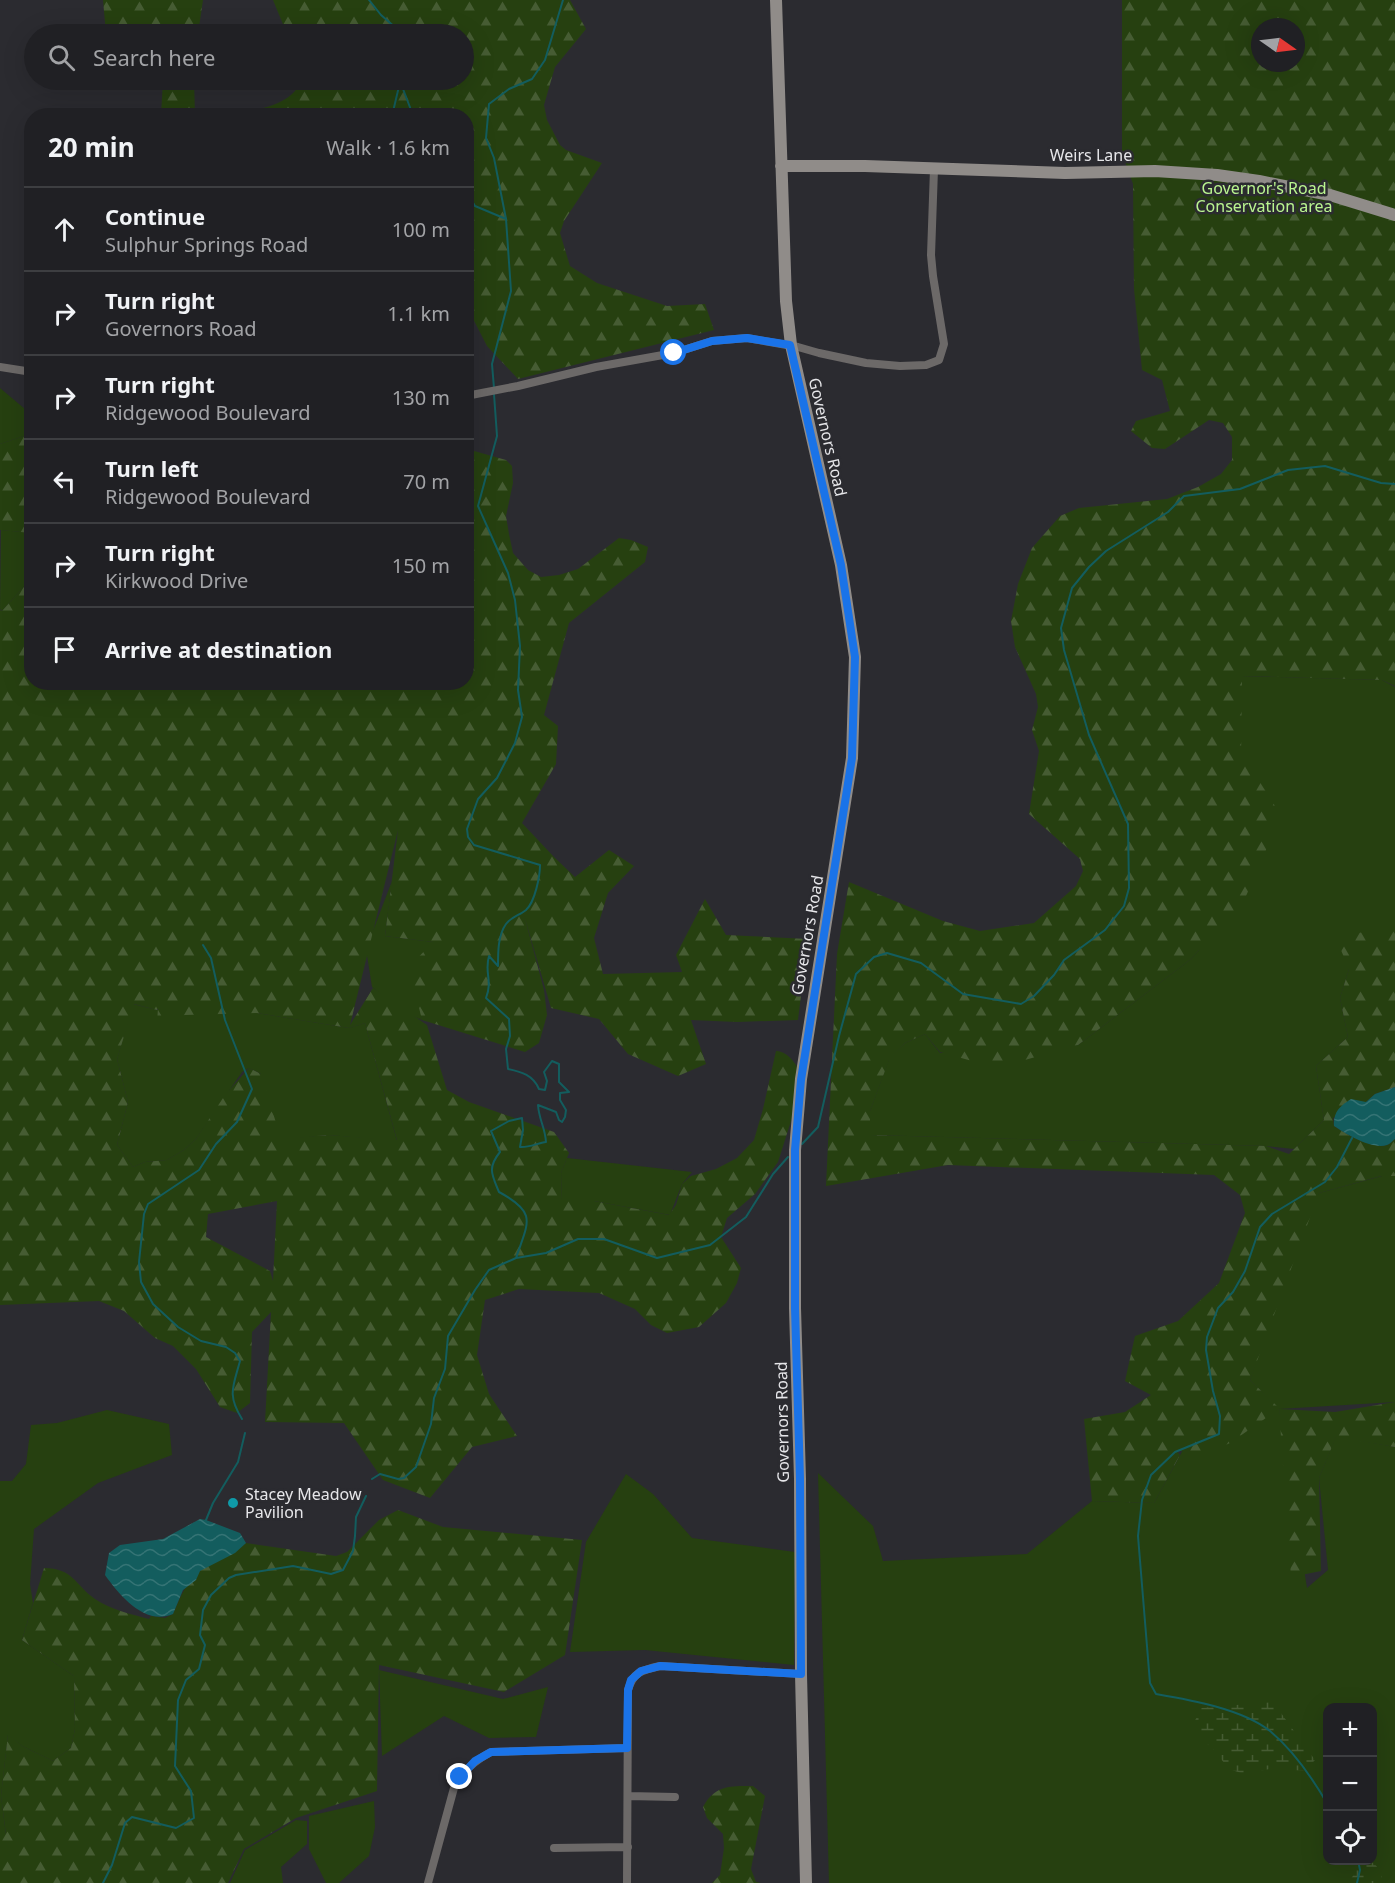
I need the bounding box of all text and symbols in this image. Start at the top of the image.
north arrow [1251,18,1305,72]
search box [24,24,474,90]
icon: search [45,41,78,74]
text: Search here [93,42,215,72]
text: 20 min [48,129,135,165]
text: Walk · 1.6 km [326,134,450,161]
street label: Weirs Lane [1050,144,1132,166]
park label: Governor's Road Conservation area [1196,177,1332,217]
text: Continue [105,201,205,231]
icon: ahead [48,213,81,246]
text: 100 m [392,216,450,243]
text: Sulphur Springs Road [105,231,308,258]
text: Turn right [105,285,215,315]
icon: right [48,297,81,330]
text: 1.1 km [387,300,450,327]
text: Governors Road [105,315,257,342]
route start [660,339,686,365]
text: Turn right [105,369,215,399]
street label: Governors Road [804,375,852,499]
icon: right [48,381,81,414]
text: 130 m [392,384,450,411]
text: Ridgewood Boulevard [105,399,311,426]
text: Turn left [105,453,199,483]
icon: left [48,465,81,498]
text: 70 m [403,468,450,495]
text: Ridgewood Boulevard [105,483,311,510]
text: Turn right [105,537,215,567]
icon: right [48,549,81,582]
text: 150 m [392,552,450,579]
text: Kirkwood Drive [105,567,248,594]
icon: arrive [48,633,81,666]
text: Arrive at destination [105,634,332,664]
street label: Governors Road [786,873,828,997]
street label: Governors Road [770,1361,794,1483]
place label: Stacey Meadow Pavilion [245,1483,362,1523]
marker: Stacey Meadow Pavilion [226,1496,240,1510]
map controls [1323,1703,1377,1865]
button: + [1323,1703,1377,1757]
button: − [1323,1757,1377,1811]
route end [446,1763,472,1789]
button: locate [1323,1811,1377,1865]

